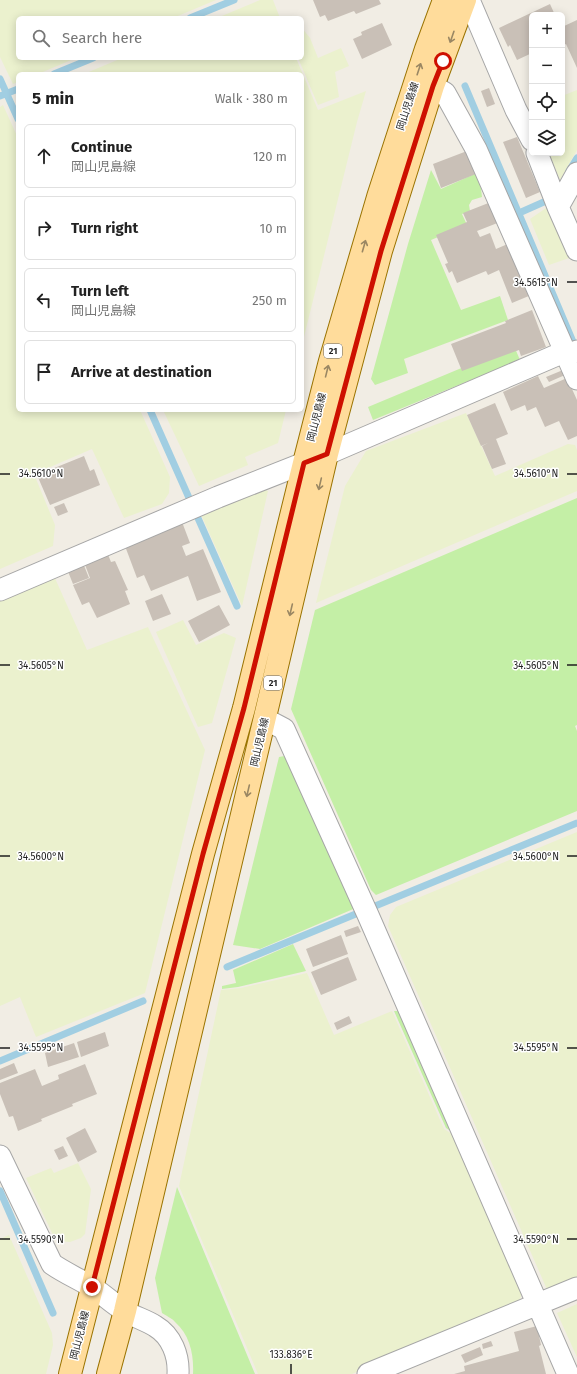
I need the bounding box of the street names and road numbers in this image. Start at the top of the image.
street label: 岡山児島線 [395,81,421,132]
road number: 21 [324,344,342,358]
street label: 岡山児島線 [305,392,329,443]
road number: 21 [264,676,282,690]
street label: 岡山児島線 [249,717,271,768]
street label: 岡山児島線 [68,1310,92,1361]

